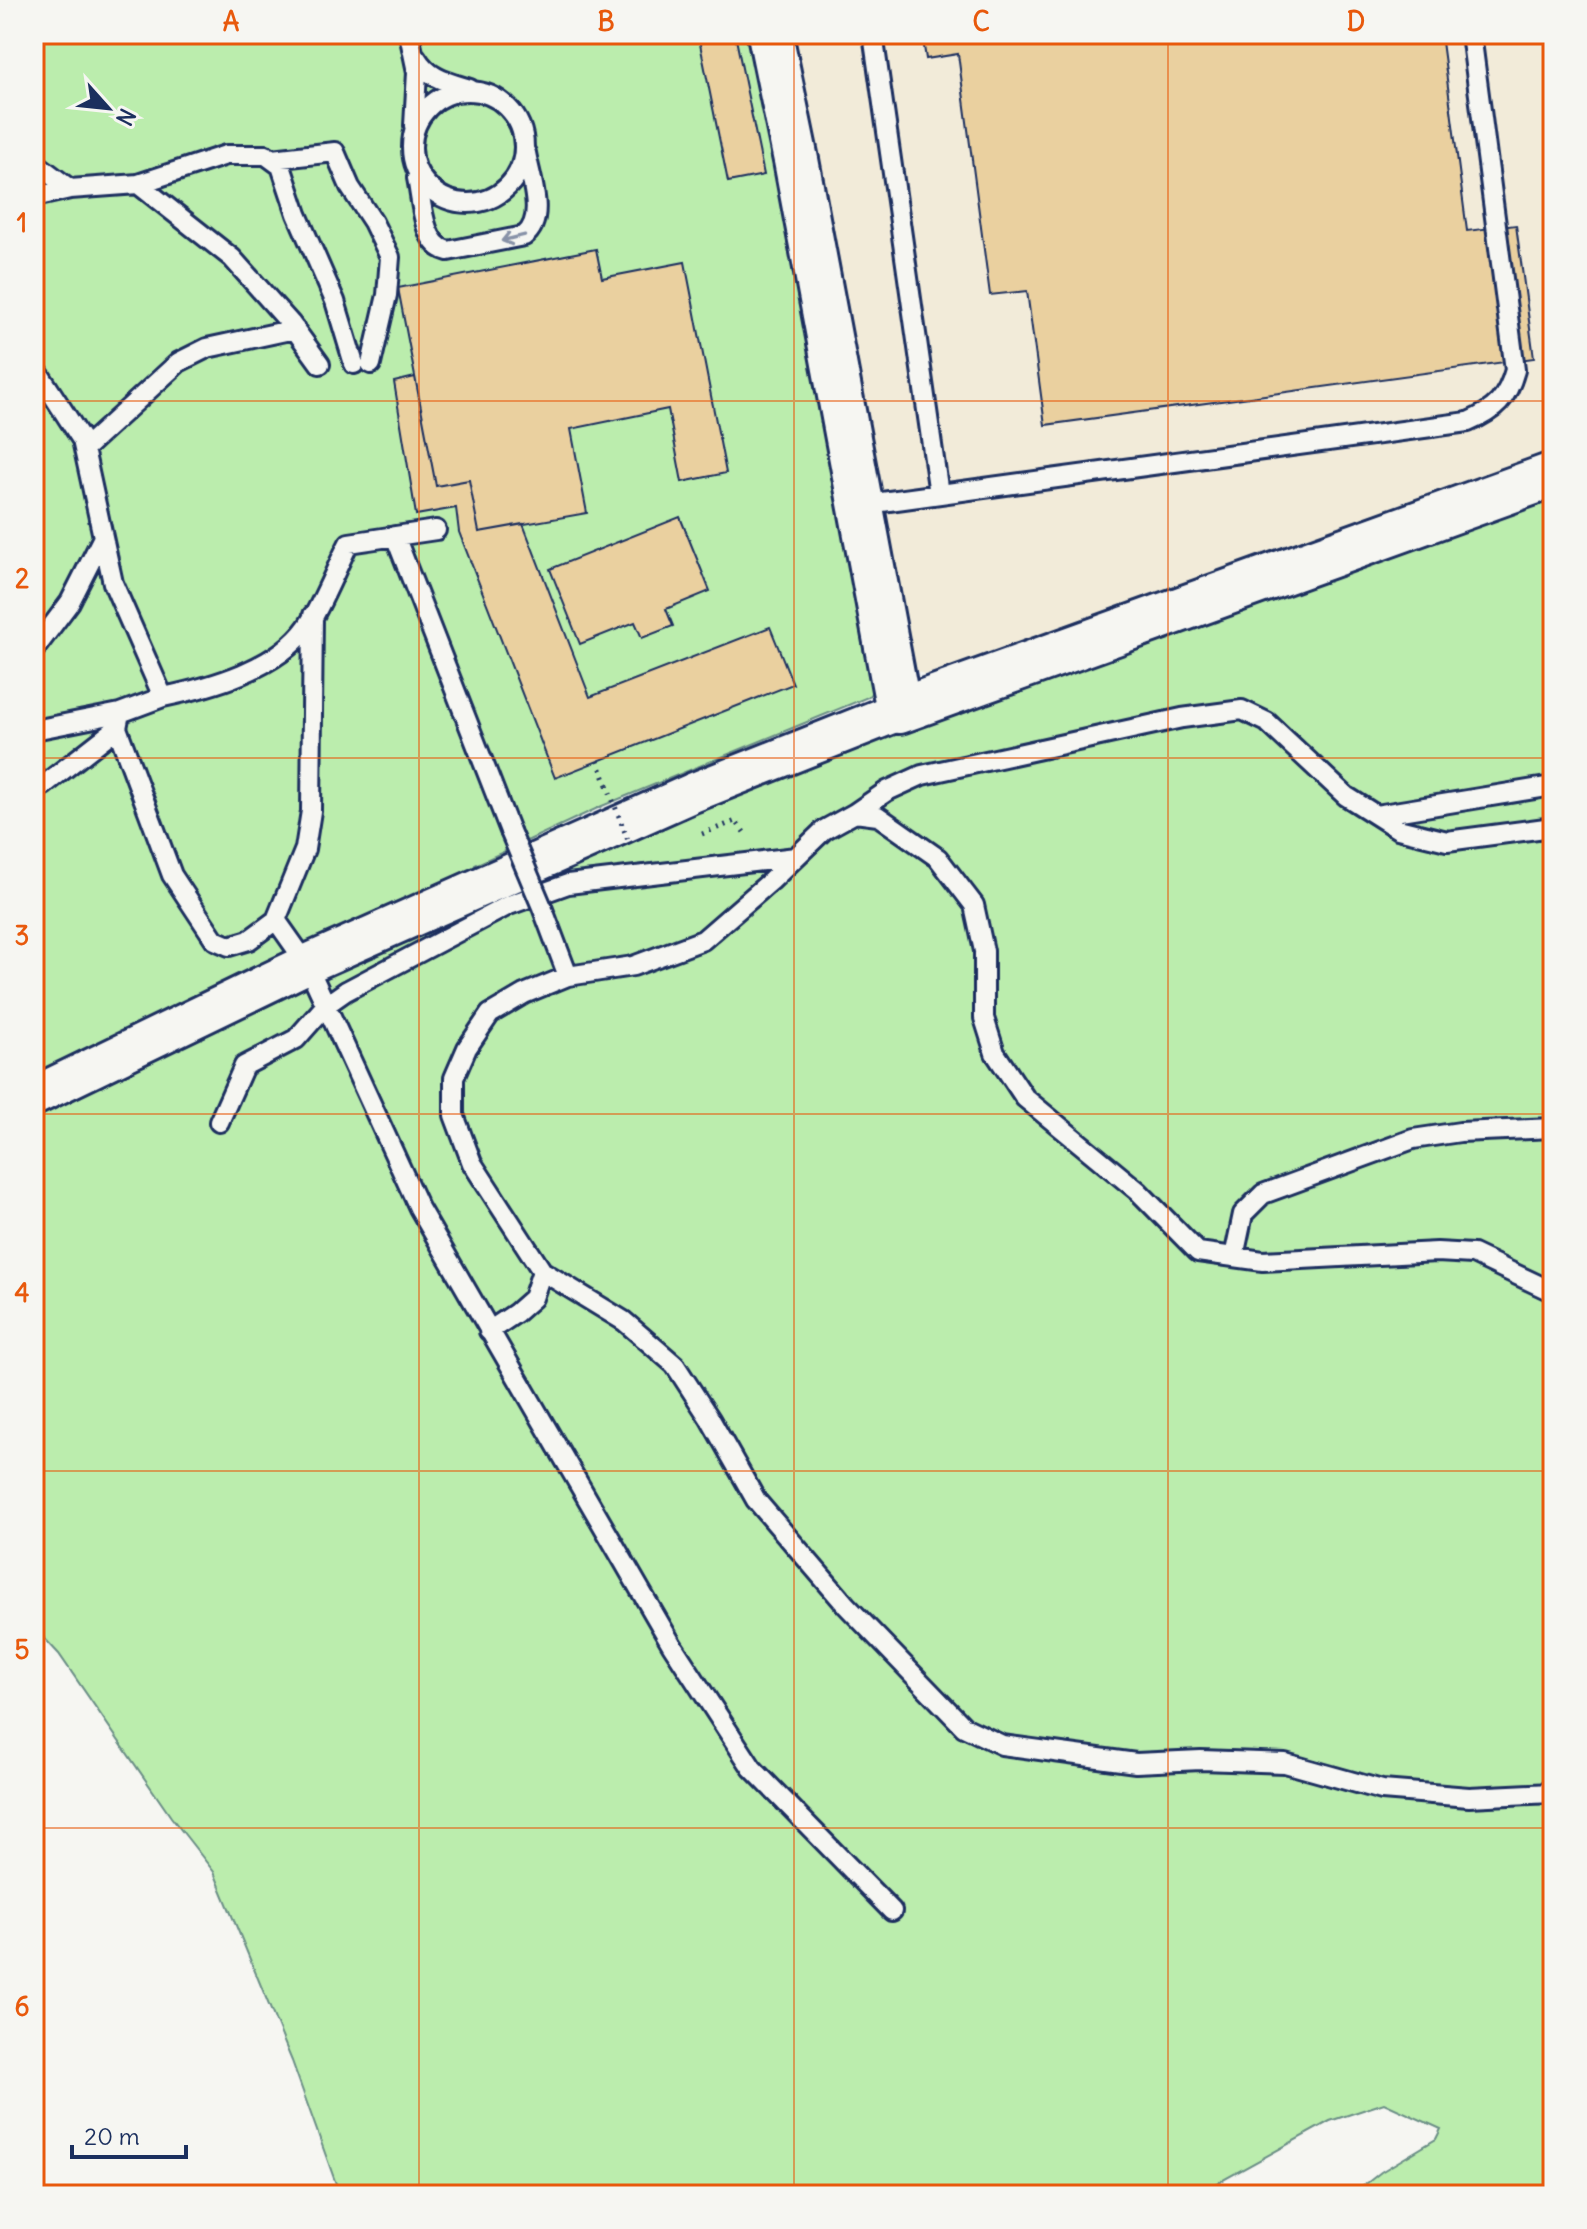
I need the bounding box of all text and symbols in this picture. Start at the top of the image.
text: A [223,5,240,38]
text: B [597,5,615,38]
text: C [972,5,990,38]
text: D [1347,5,1365,38]
north arrow [68,68,148,148]
text: N [110,104,142,130]
text: 1 [17,206,27,239]
one-way arrow [500,231,526,246]
text: 2 [15,562,29,595]
text: 3 [15,919,29,952]
text: 4 [14,1276,30,1309]
text: 5 [15,1633,30,1666]
text: 6 [14,1990,30,2023]
scale bar [72,2109,186,2159]
text: 20 m [84,2121,140,2151]

